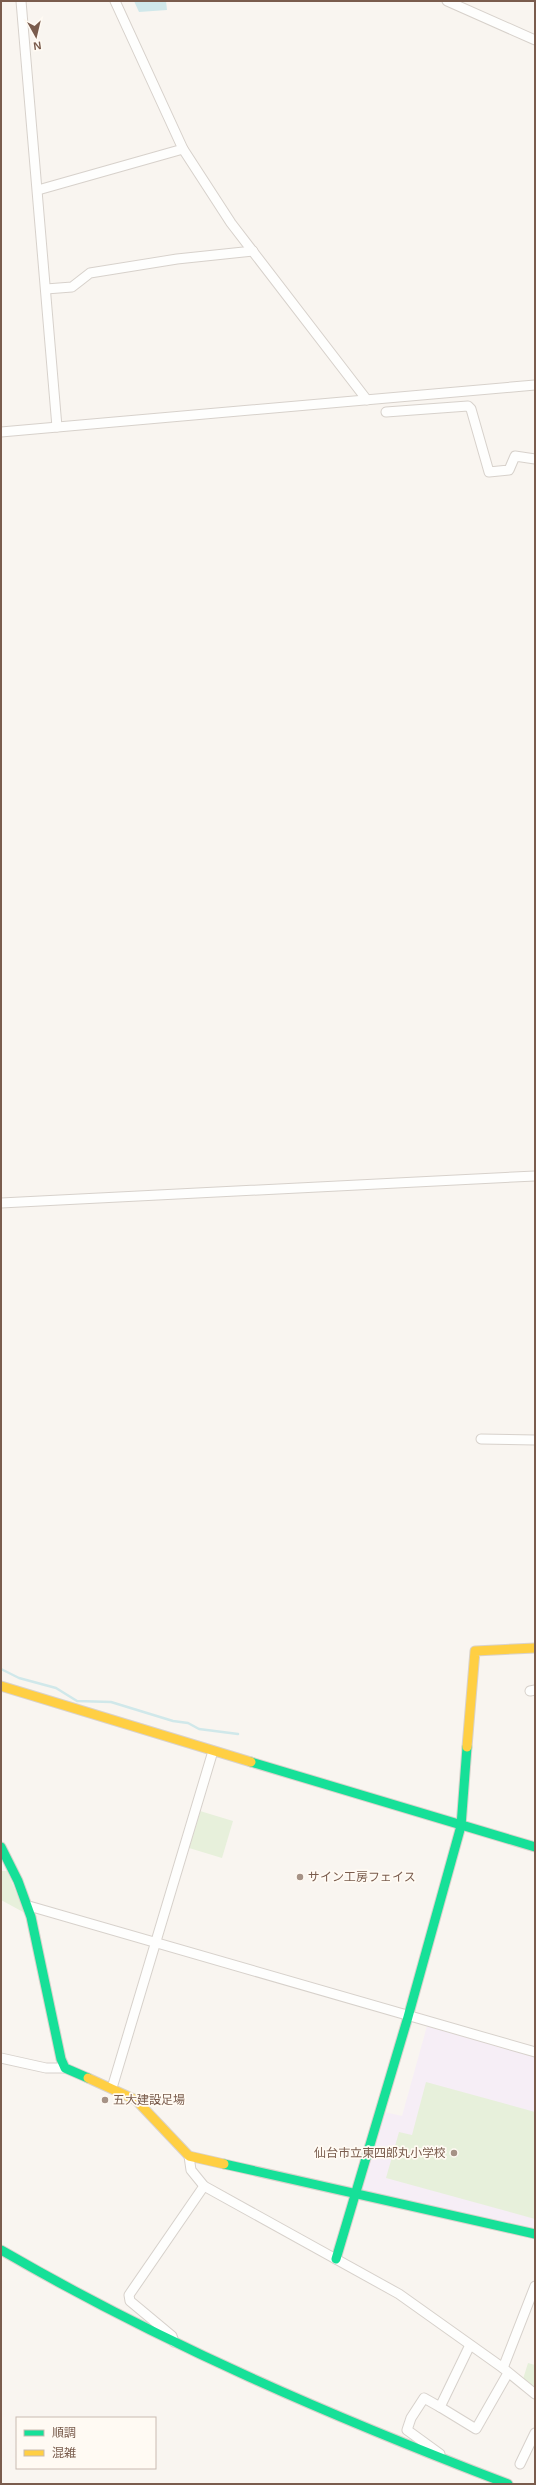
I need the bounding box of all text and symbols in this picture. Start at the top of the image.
north arrow [16,16,56,56]
text: N [33,39,42,52]
place label: サイン工房フェイス [308,1870,416,1884]
marker: サイン工房フェイス [295,1872,305,1882]
place label: 五大建設足場 [113,2093,185,2107]
marker: 五大建設足場 [100,2095,110,2105]
place label: 仙台市立東四郎丸小学校 [314,2146,446,2160]
marker: 仙台市立東四郎丸小学校 [449,2148,459,2158]
legend [16,2417,156,2469]
text: 順調 [52,2426,76,2440]
text: 混雑 [52,2446,76,2460]

